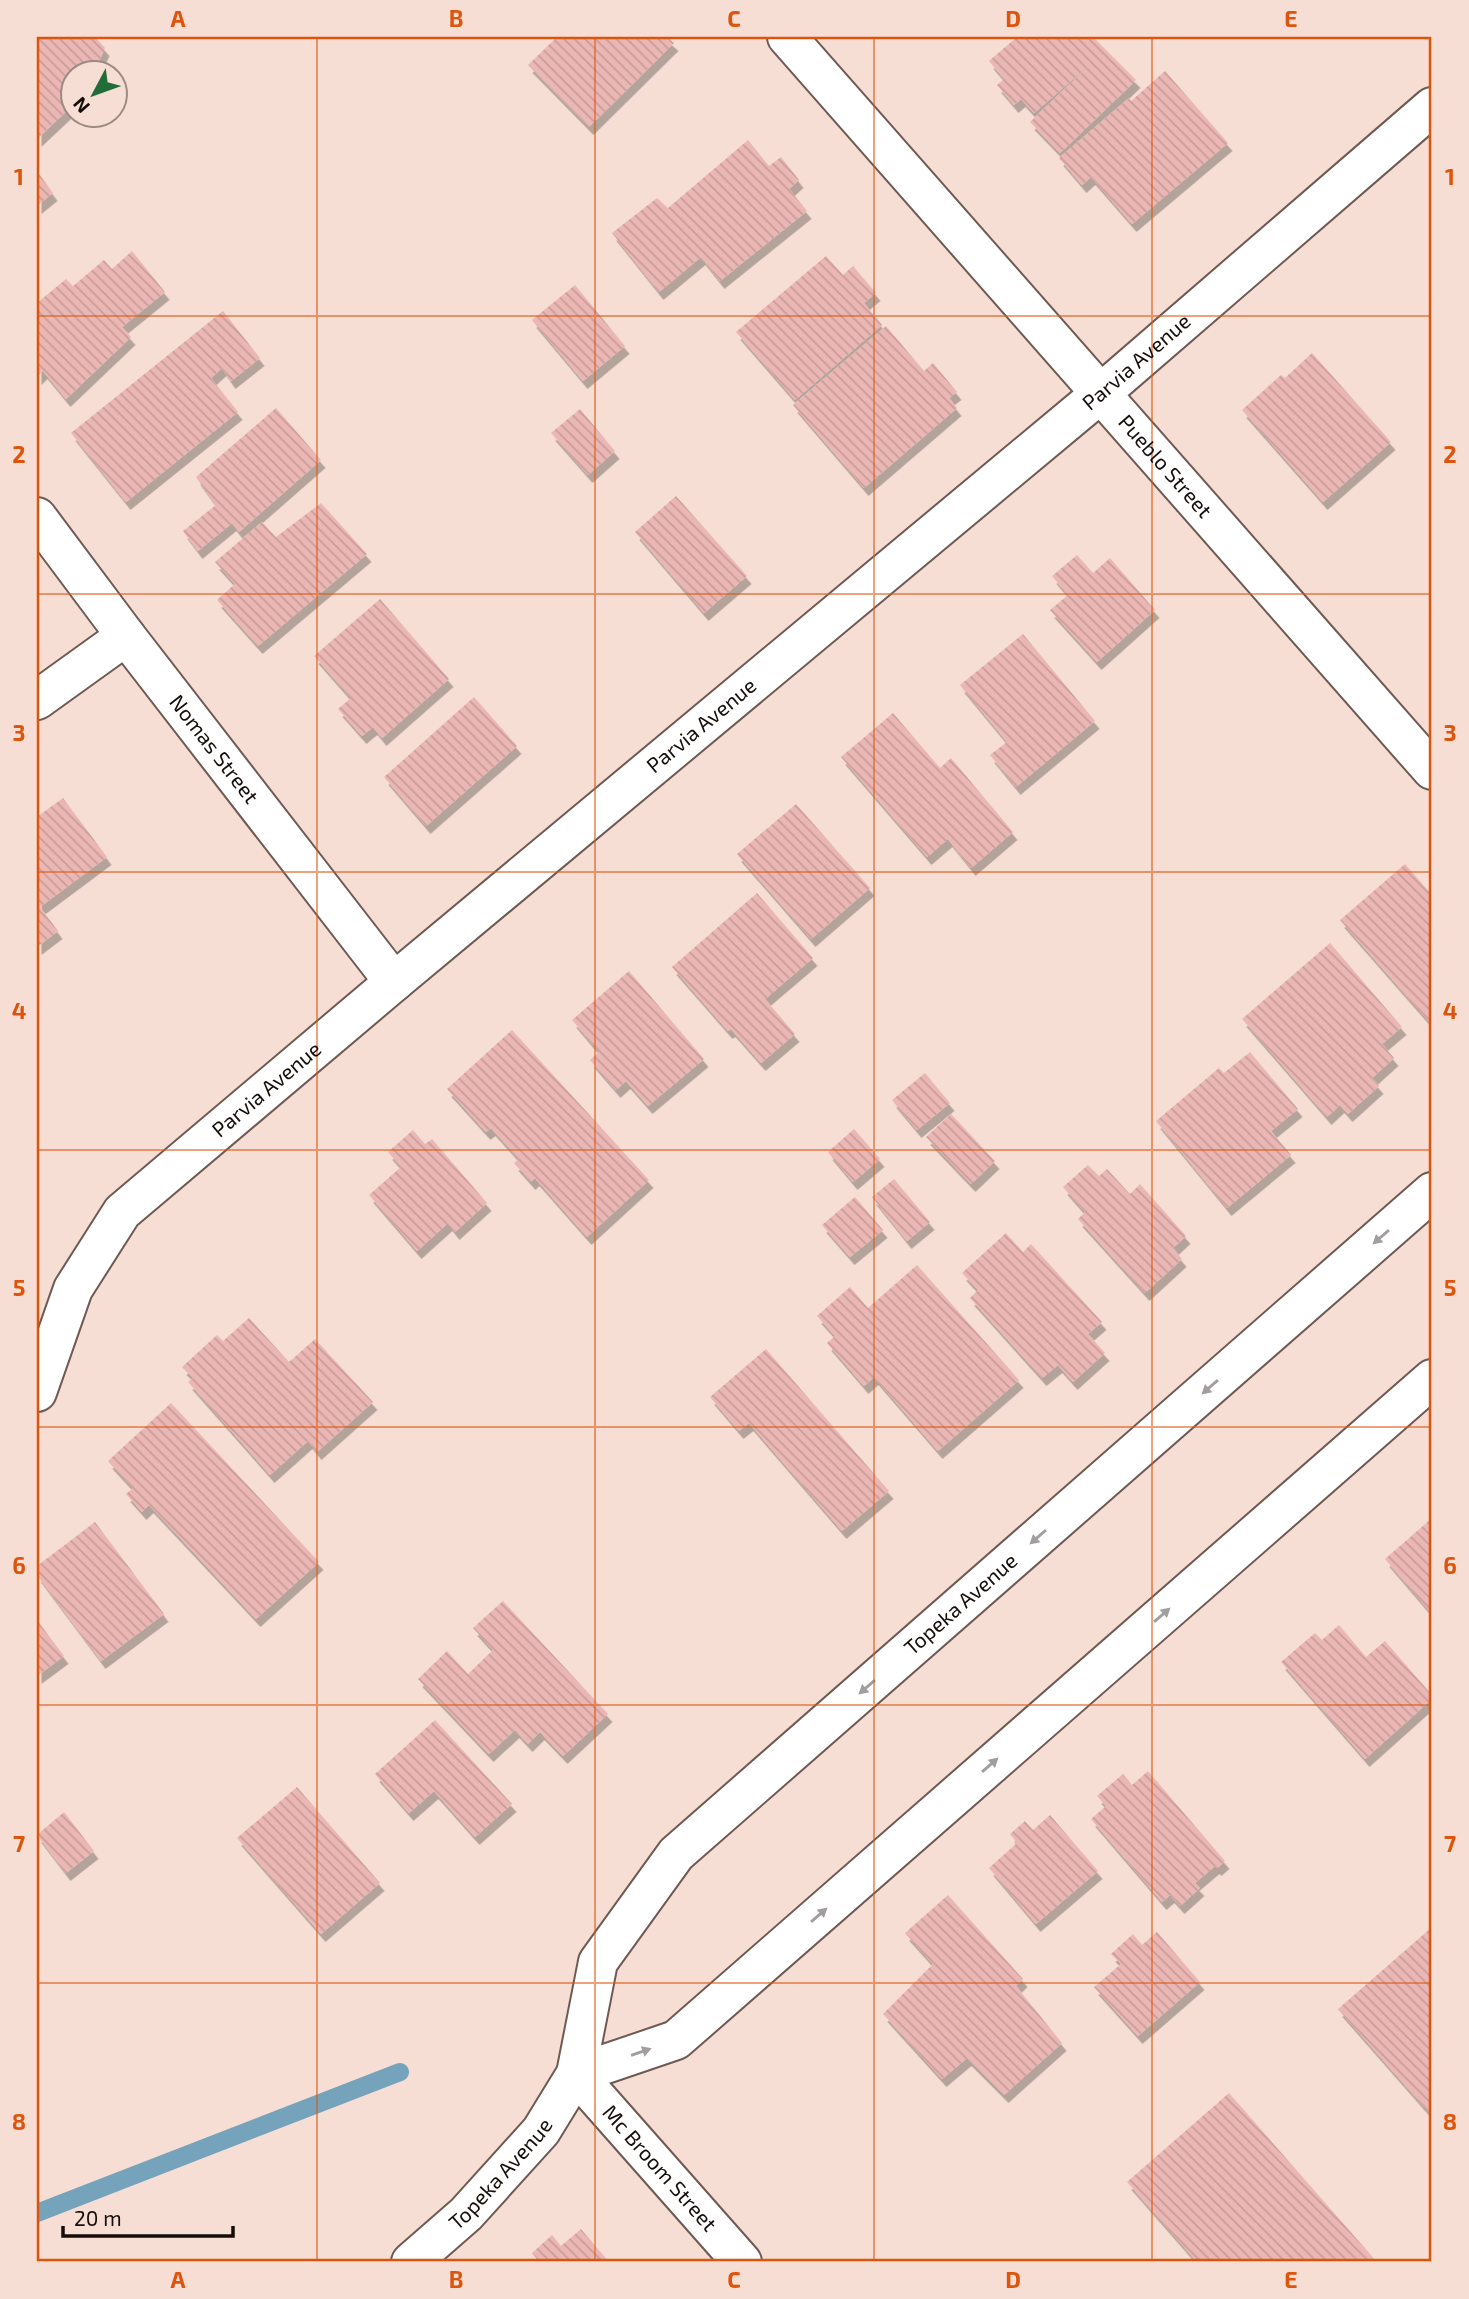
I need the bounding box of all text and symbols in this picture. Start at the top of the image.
text: A [170,4,186,32]
text: B [449,4,463,32]
text: C [727,4,741,32]
text: D [1005,4,1021,32]
text: E [1284,4,1298,32]
north arrow [60,60,130,130]
text: N [68,93,94,118]
text: 1 [14,162,24,190]
text: 1 [1445,162,1455,190]
street label: Parvia Avenue [1077,308,1195,414]
street label: Pueblo Street [1114,409,1218,522]
text: 2 [12,440,26,468]
text: 2 [1443,440,1457,468]
street label: Parvia Avenue [641,672,760,777]
street label: Nomas Street [165,689,265,808]
text: 3 [12,718,26,746]
text: 3 [1443,718,1457,746]
text: 4 [12,996,26,1024]
text: 4 [1443,996,1457,1024]
street label: Parvia Avenue [206,1035,325,1141]
one-way arrow [1372,1229,1390,1245]
text: 5 [13,1273,25,1301]
text: 5 [1444,1273,1456,1301]
one-way arrow [1201,1379,1218,1394]
one-way arrow [1030,1529,1047,1544]
street label: Topeka Avenue [898,1547,1022,1659]
text: 6 [12,1551,26,1579]
text: 6 [1443,1551,1457,1579]
one-way arrow [1153,1607,1171,1623]
one-way arrow [858,1679,876,1695]
one-way arrow [982,1758,999,1773]
text: 7 [13,1829,25,1857]
text: 7 [1444,1829,1456,1857]
one-way arrow [810,1907,828,1923]
one-way arrow [630,2046,651,2057]
street label: Mc Broom Street [598,2099,723,2236]
text: 8 [12,2107,26,2135]
text: 8 [1443,2107,1457,2135]
street label: Topeka Avenue [443,2113,557,2234]
scale bar [63,2194,233,2238]
text: 20 m [74,2205,122,2230]
text: A [170,2265,186,2293]
text: B [449,2265,463,2293]
text: C [727,2265,741,2293]
text: D [1005,2265,1021,2293]
text: E [1284,2265,1298,2293]

